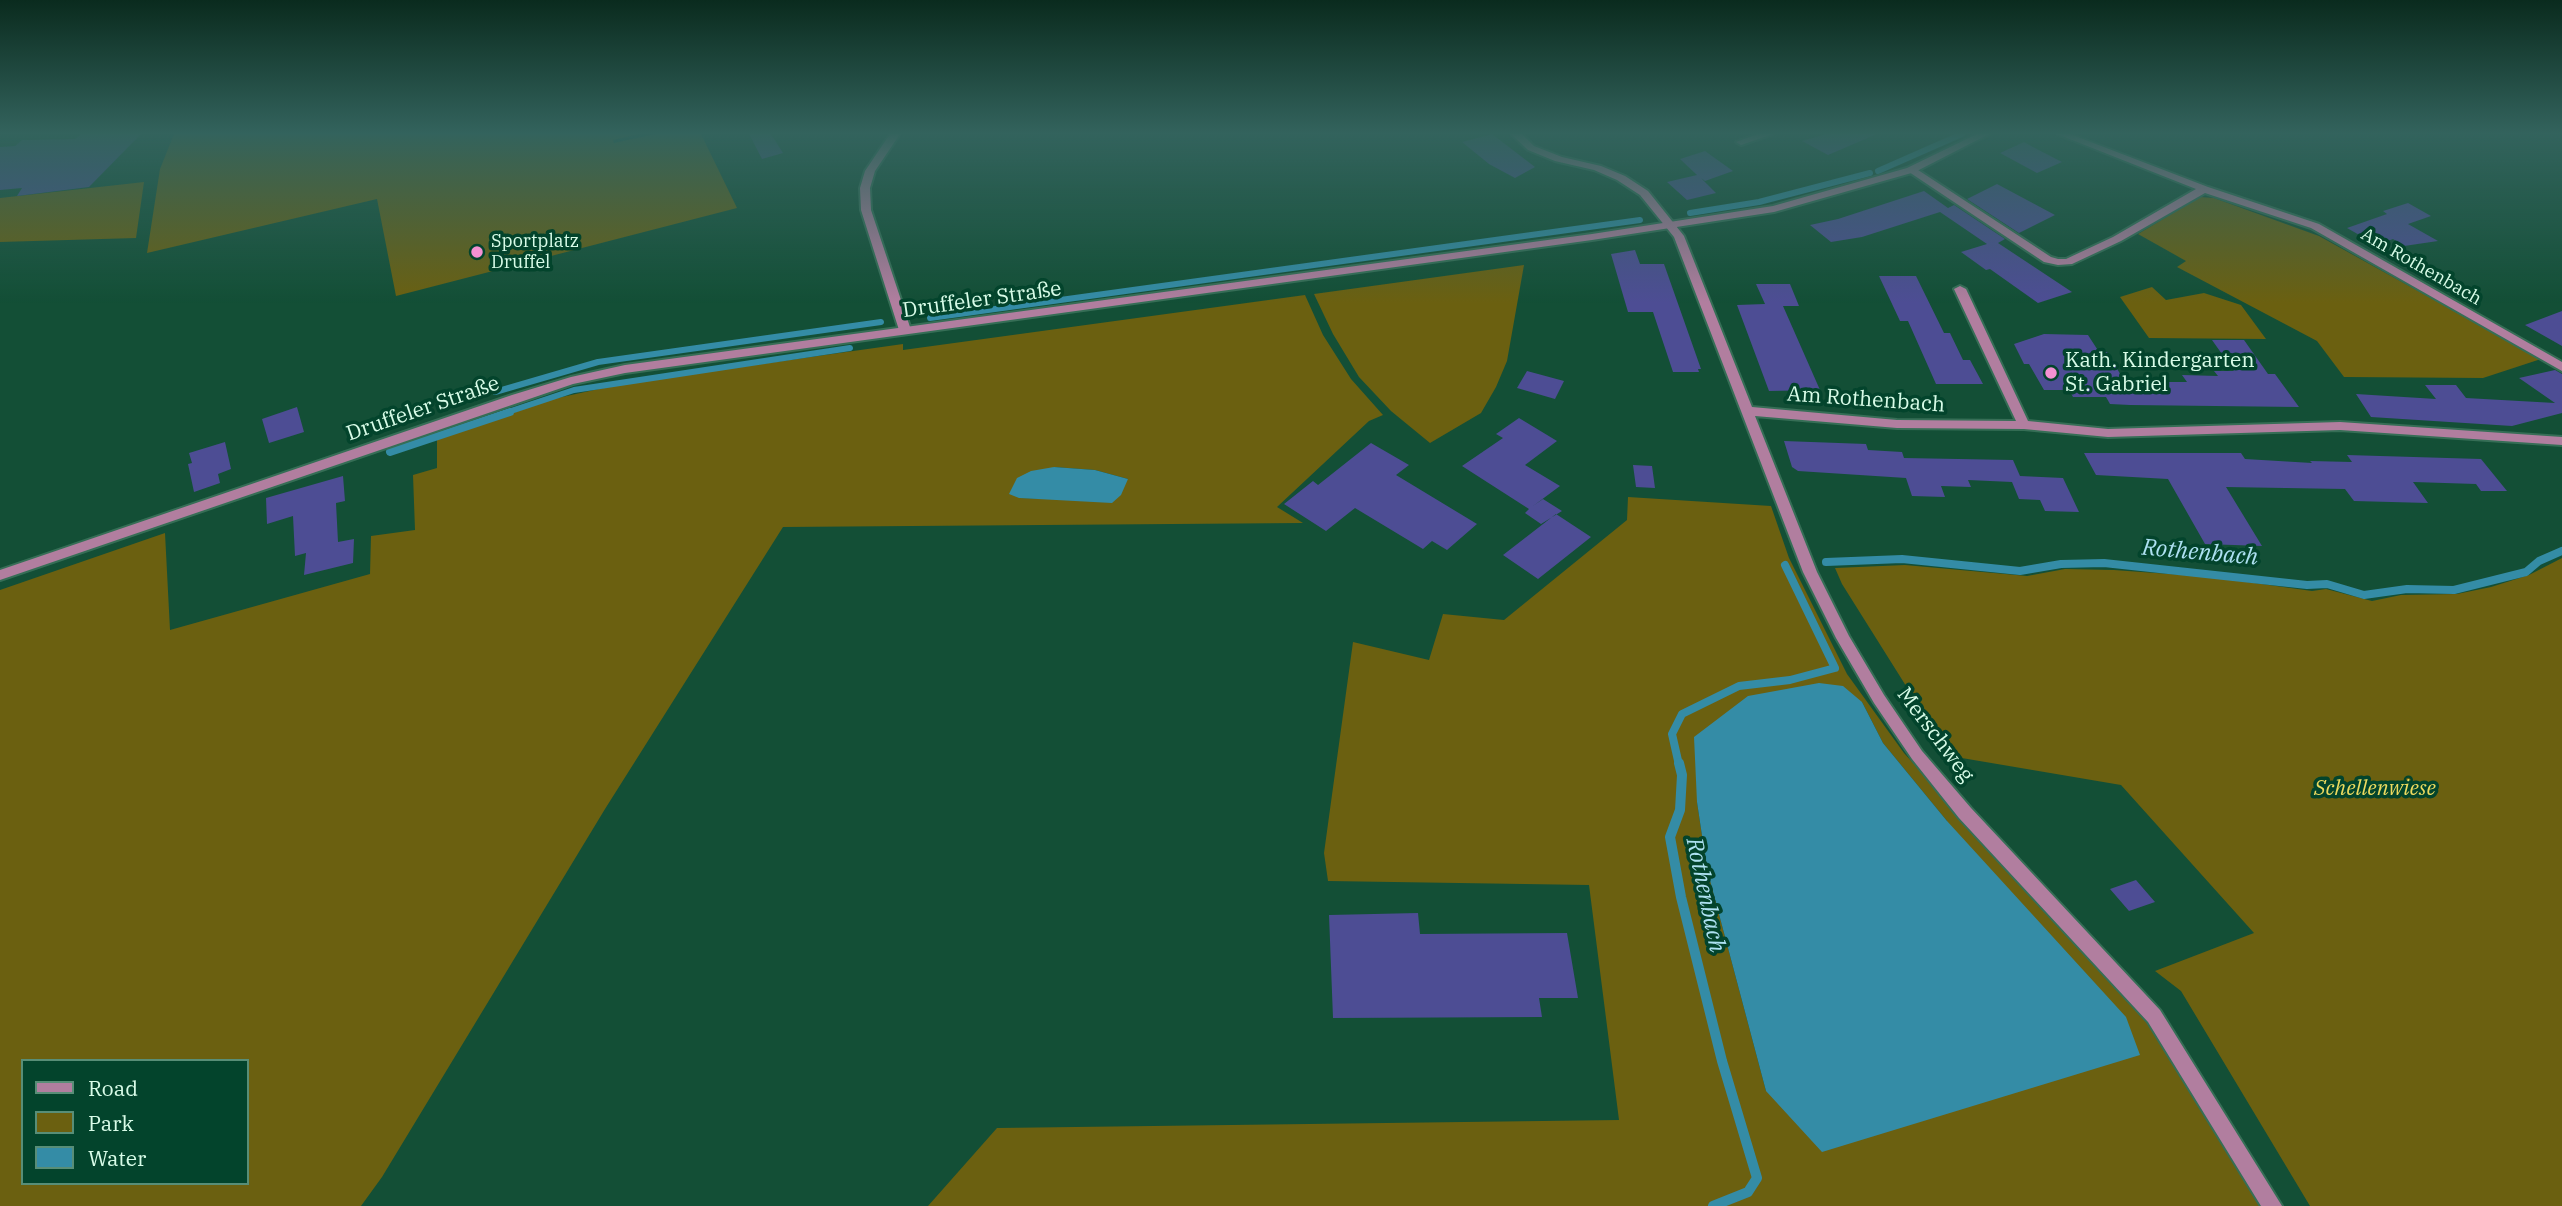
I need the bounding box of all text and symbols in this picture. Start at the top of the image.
street label: Am Rothenbach [2357,224,2485,310]
place label: Sportplatz Druffel [491,231,579,274]
marker: Sportplatz Druffel [469,244,485,260]
street label: Druffeler Straße [901,276,1063,324]
place label: Kath. Kindergarten St. Gabriel [2065,348,2255,398]
marker: Kath. Kindergarten St. Gabriel [2043,365,2059,381]
street label: Druffeler Straße [343,371,503,447]
street label: Am Rothenbach [1786,382,1946,418]
water label: Rothenbach [2141,534,2259,572]
street label: Merschweg [1891,683,1979,787]
park label: Schellenwiese [2314,776,2436,802]
water label: Rothenbach [1679,835,1731,955]
legend [21,1059,248,1185]
text: Road [88,1074,138,1102]
text: Park [88,1109,134,1137]
text: Water [88,1144,146,1172]

